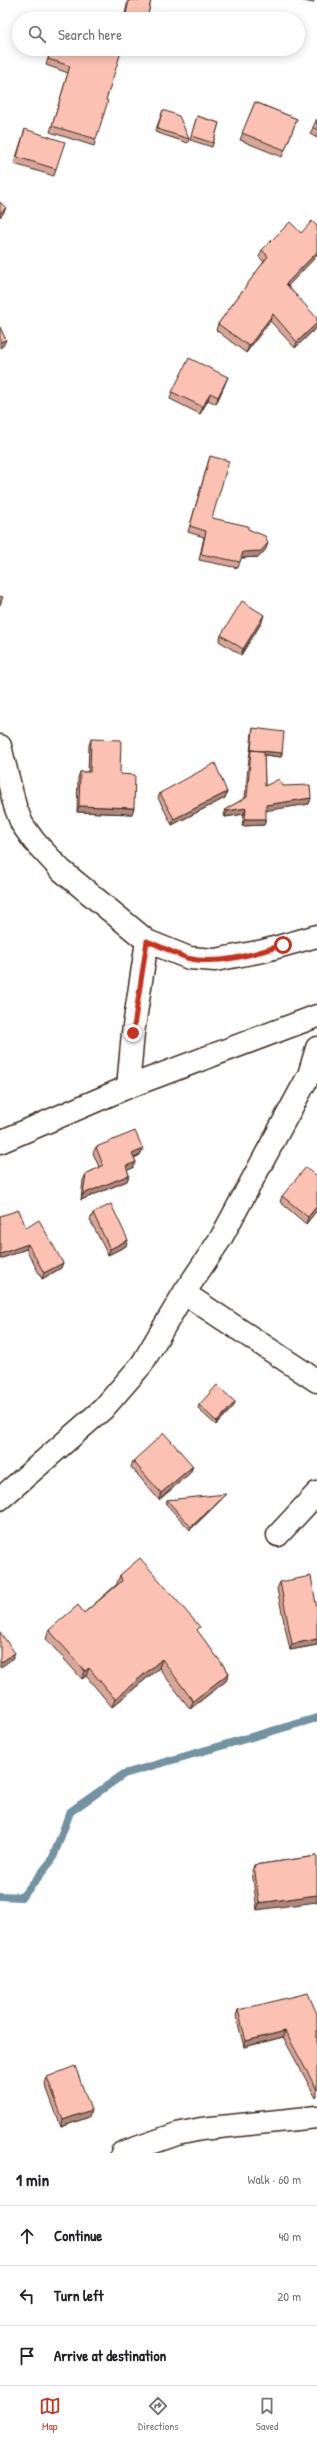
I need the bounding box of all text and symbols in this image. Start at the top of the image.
search box [12,12,305,56]
icon: search [26,23,48,45]
text: Search here [58,24,122,45]
route start [274,936,292,954]
route end [124,1024,142,1042]
text: 1 min [16,2168,49,2191]
text: Walk · 60 m [248,2170,301,2188]
icon: ahead [16,2225,38,2247]
text: Continue [54,2225,102,2246]
text: 40 m [278,2227,301,2245]
icon: left [16,2285,38,2307]
text: Turn left [54,2285,104,2306]
text: 20 m [277,2287,301,2305]
icon: arrive [16,2345,38,2367]
text: Arrive at destination [54,2345,166,2366]
tab: Map [39,2395,61,2433]
tab: Directions [138,2395,179,2433]
tab: Saved [256,2395,278,2433]

